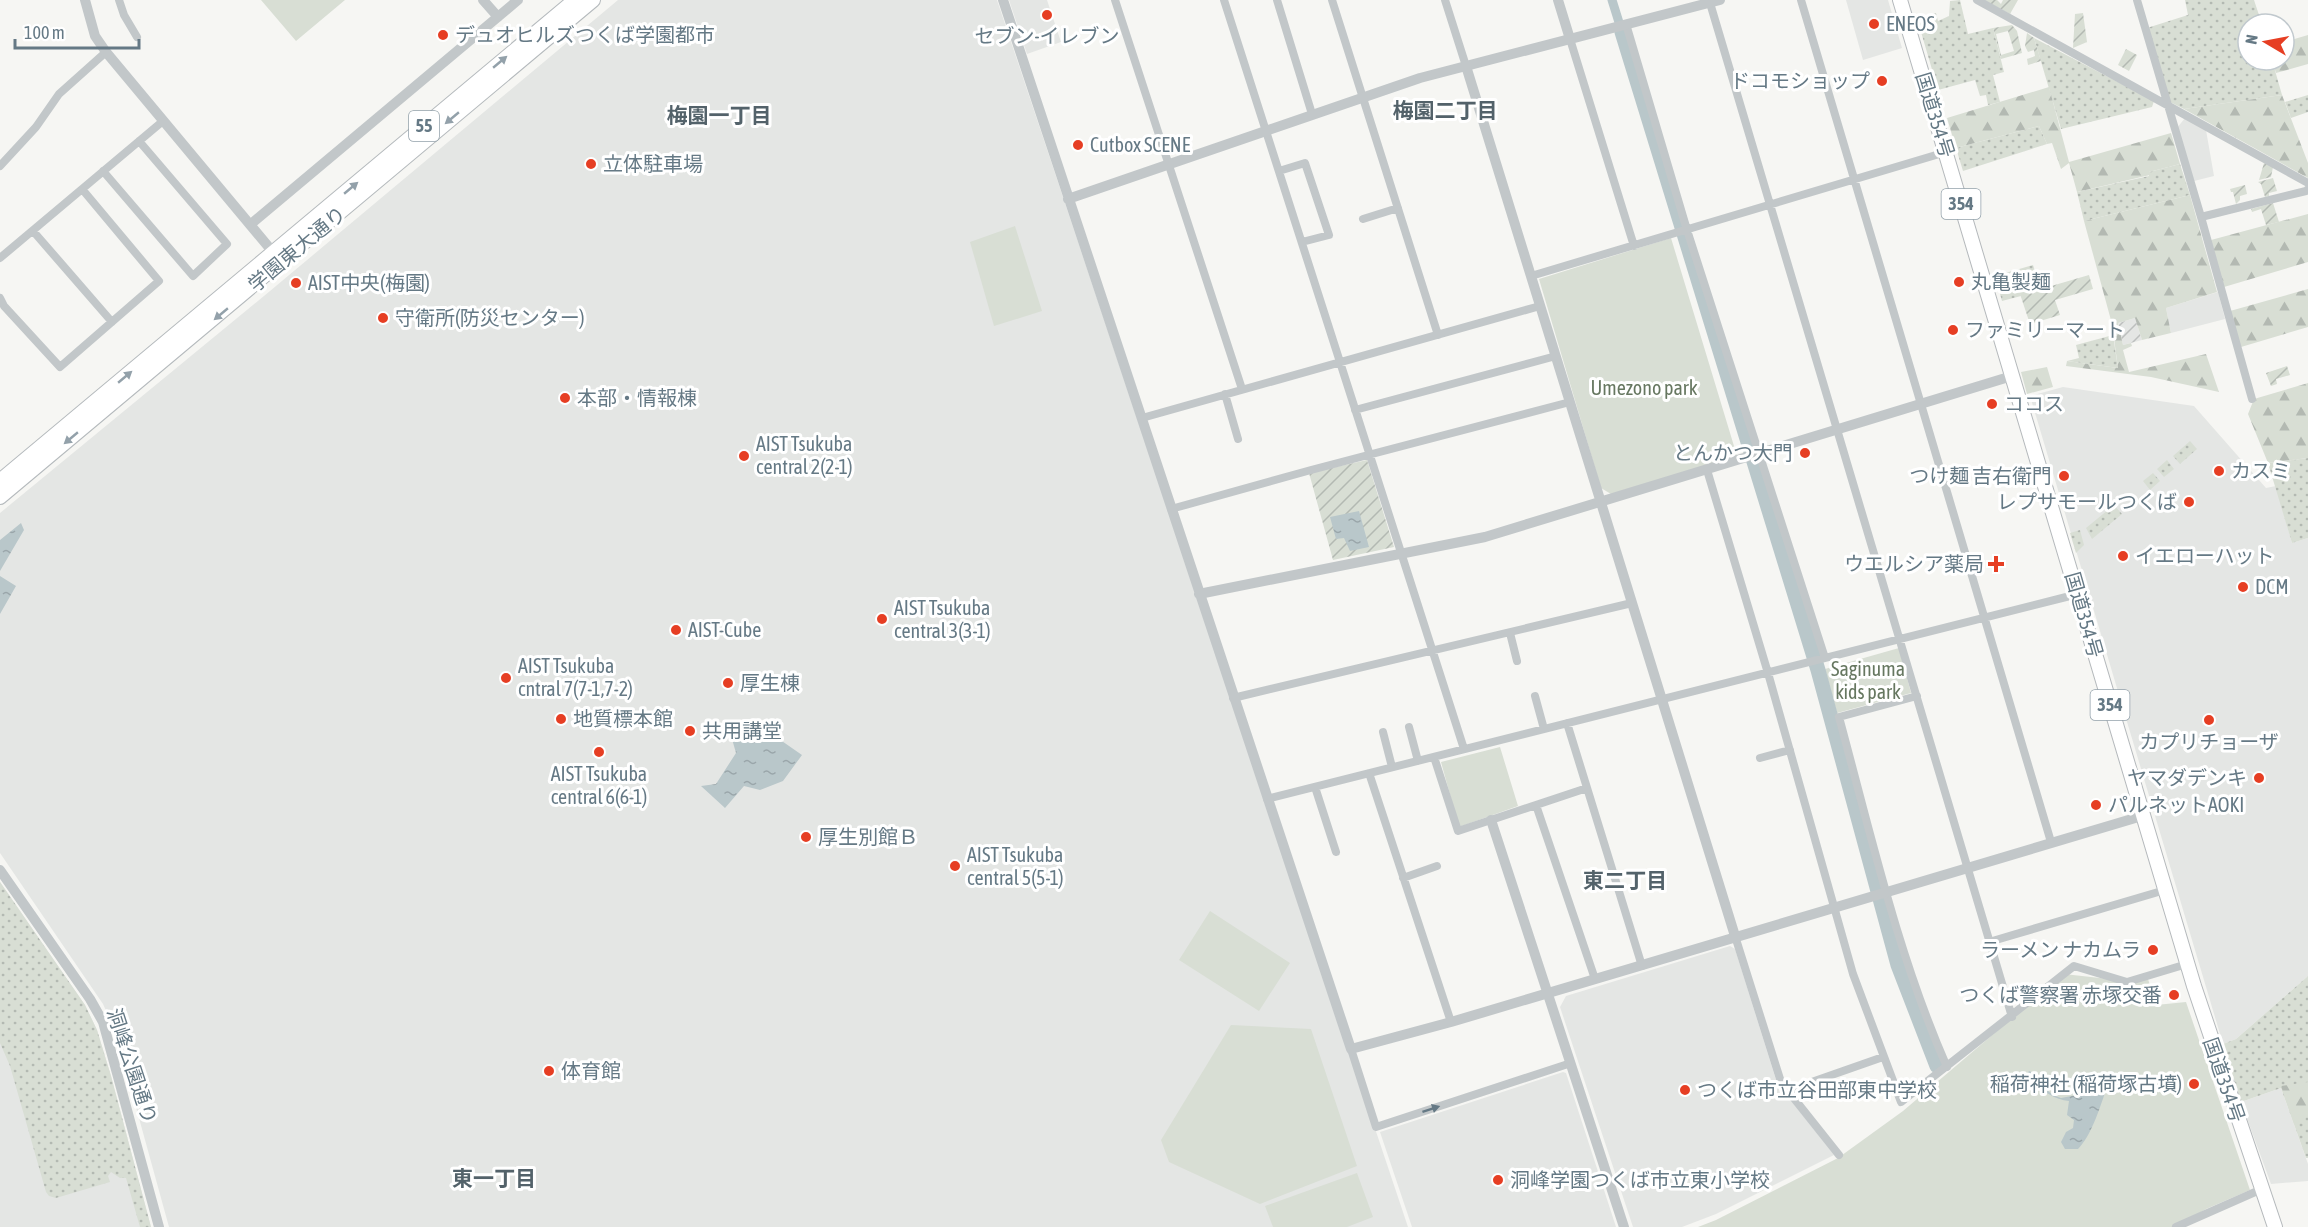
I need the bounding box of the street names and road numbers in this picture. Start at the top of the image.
street label: 国道354号 [1912,69,1959,160]
road number: 55 [409,111,439,141]
road number: 354 [1942,189,1980,219]
street label: 学園東大通り [243,201,350,296]
street label: 国道354号 [2061,569,2108,660]
road number: 354 [2090,690,2130,720]
street label: 洞峰公園通り [103,1005,162,1126]
street label: 国道354号 [2199,1034,2250,1125]

